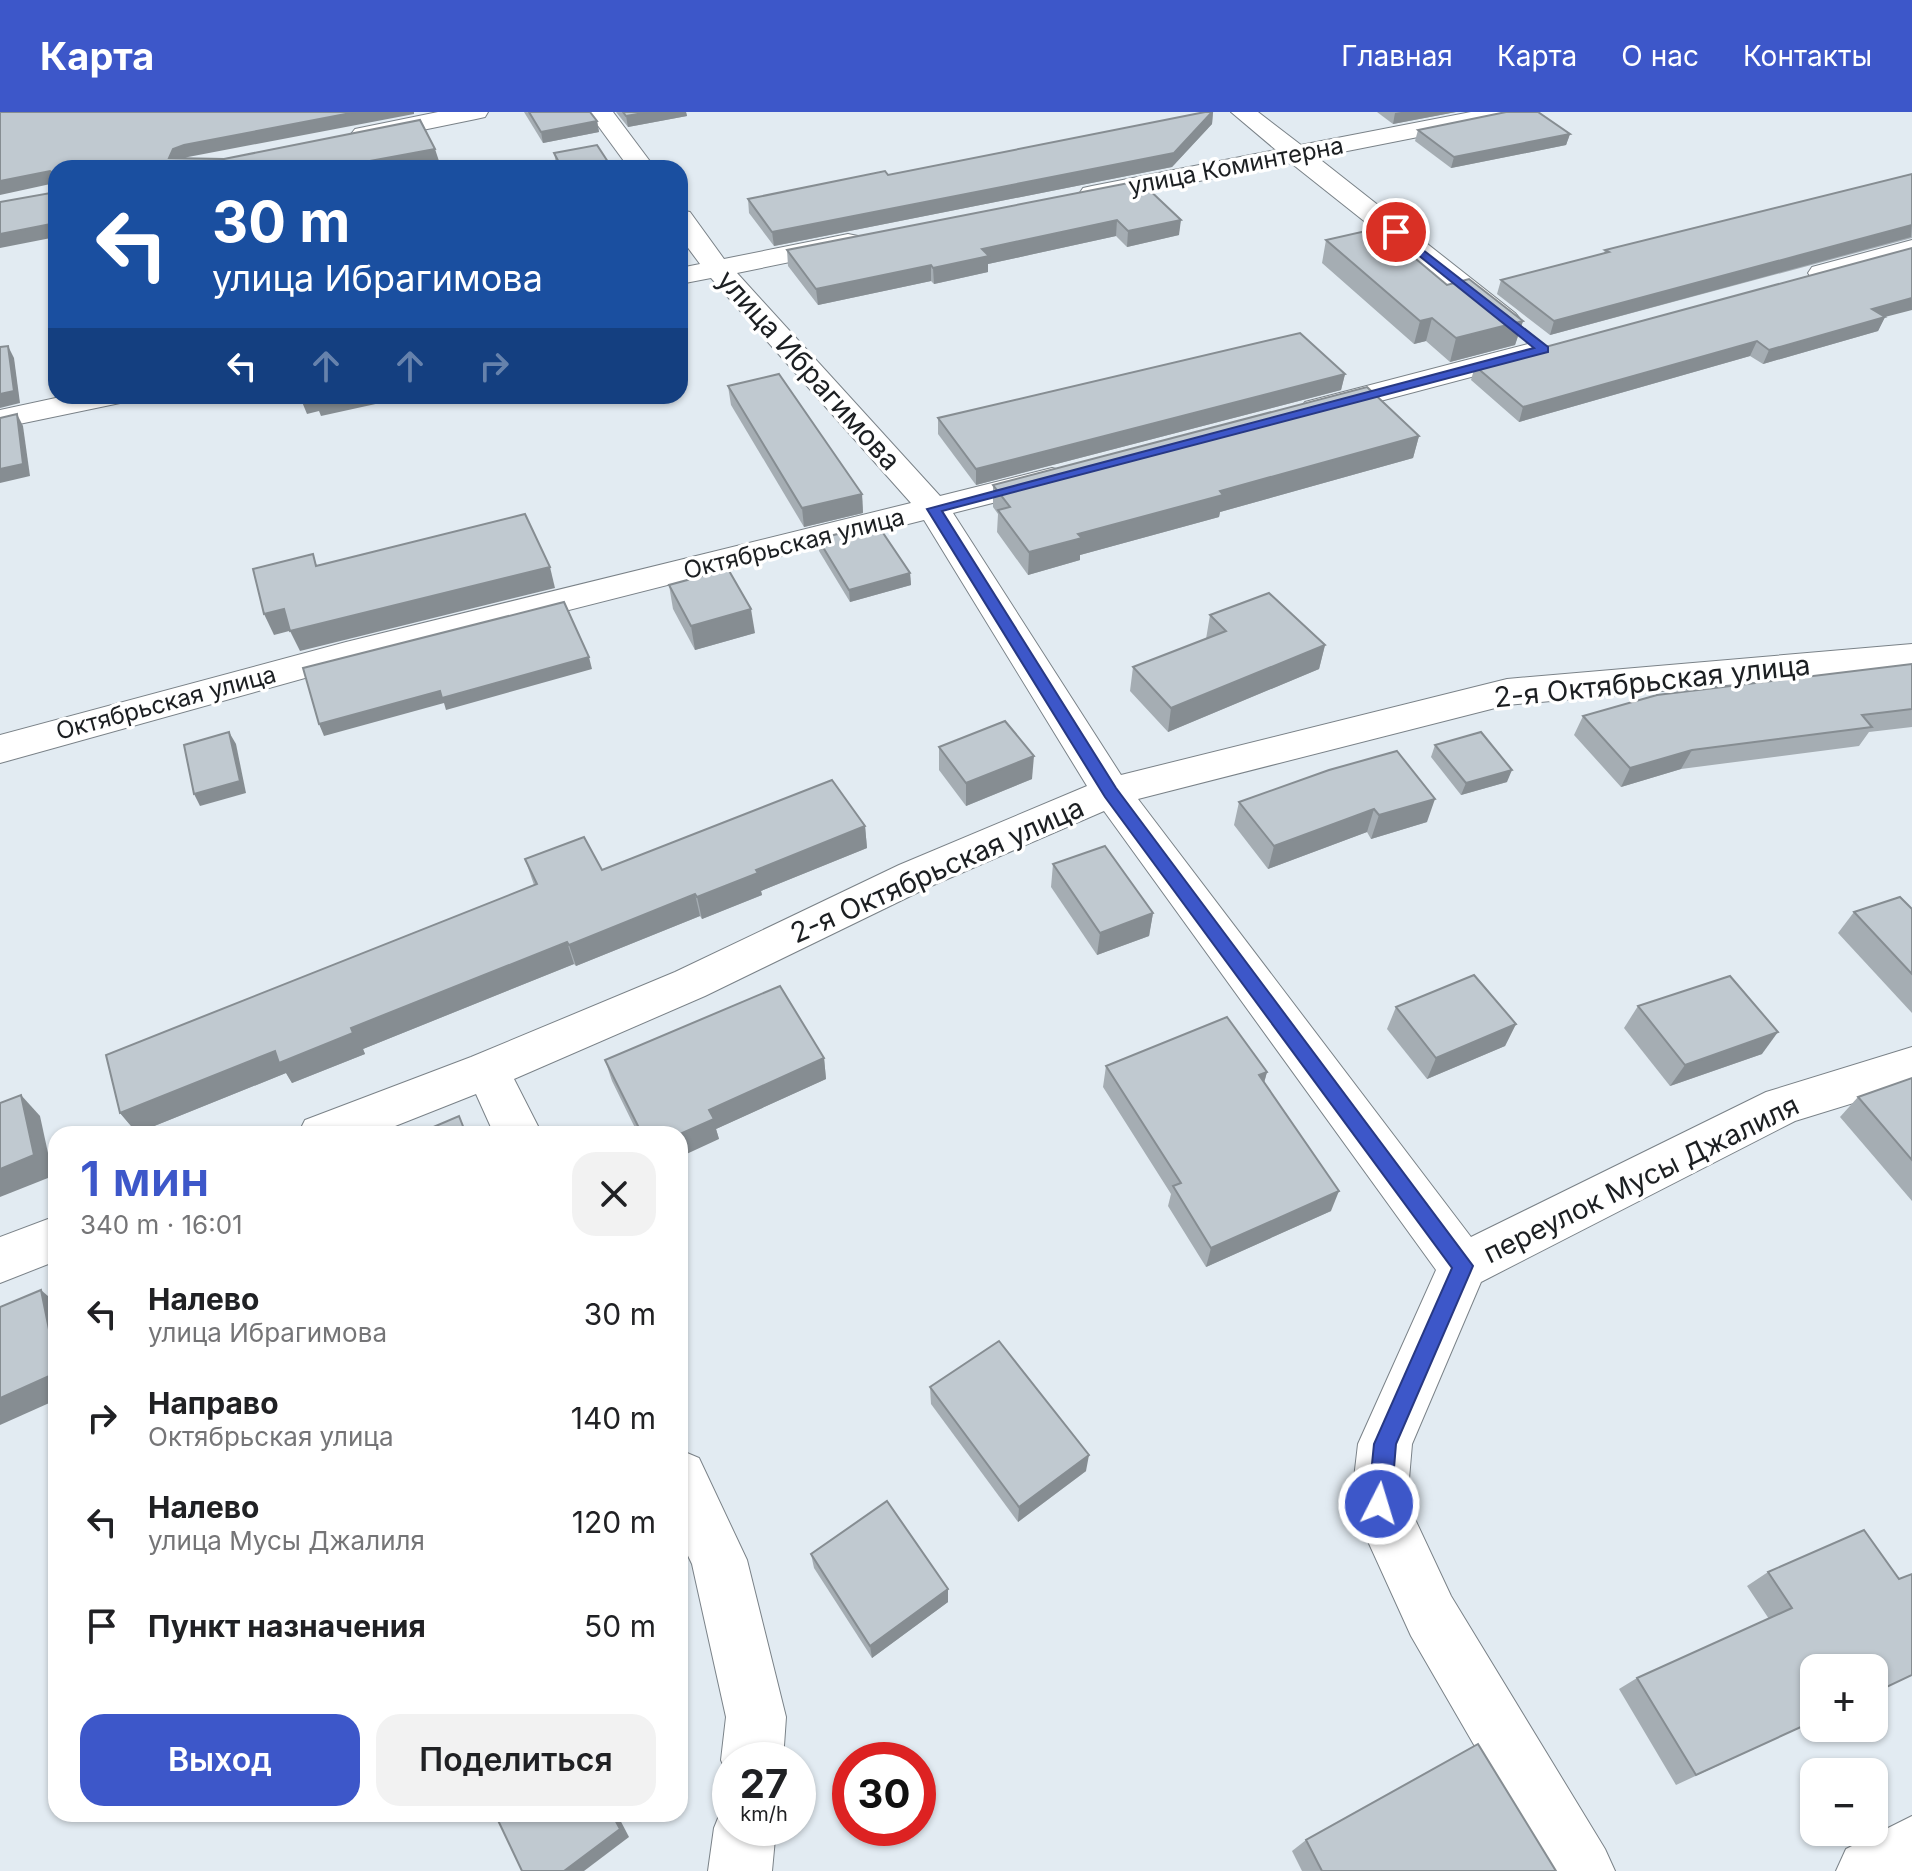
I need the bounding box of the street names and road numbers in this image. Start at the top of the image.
street label: улица Коминтерна [1126,130,1346,201]
street label: улица Ибрагимова [710,263,908,477]
street label: Октябрьская улица [680,502,907,585]
street label: 2-я Октябрьская улица [1492,647,1812,715]
street label: Октябрьская улица [53,659,279,746]
street label: 2-я Октябрьская улица [785,790,1089,950]
street label: переулок Мусы Джалиля [1478,1088,1804,1270]

